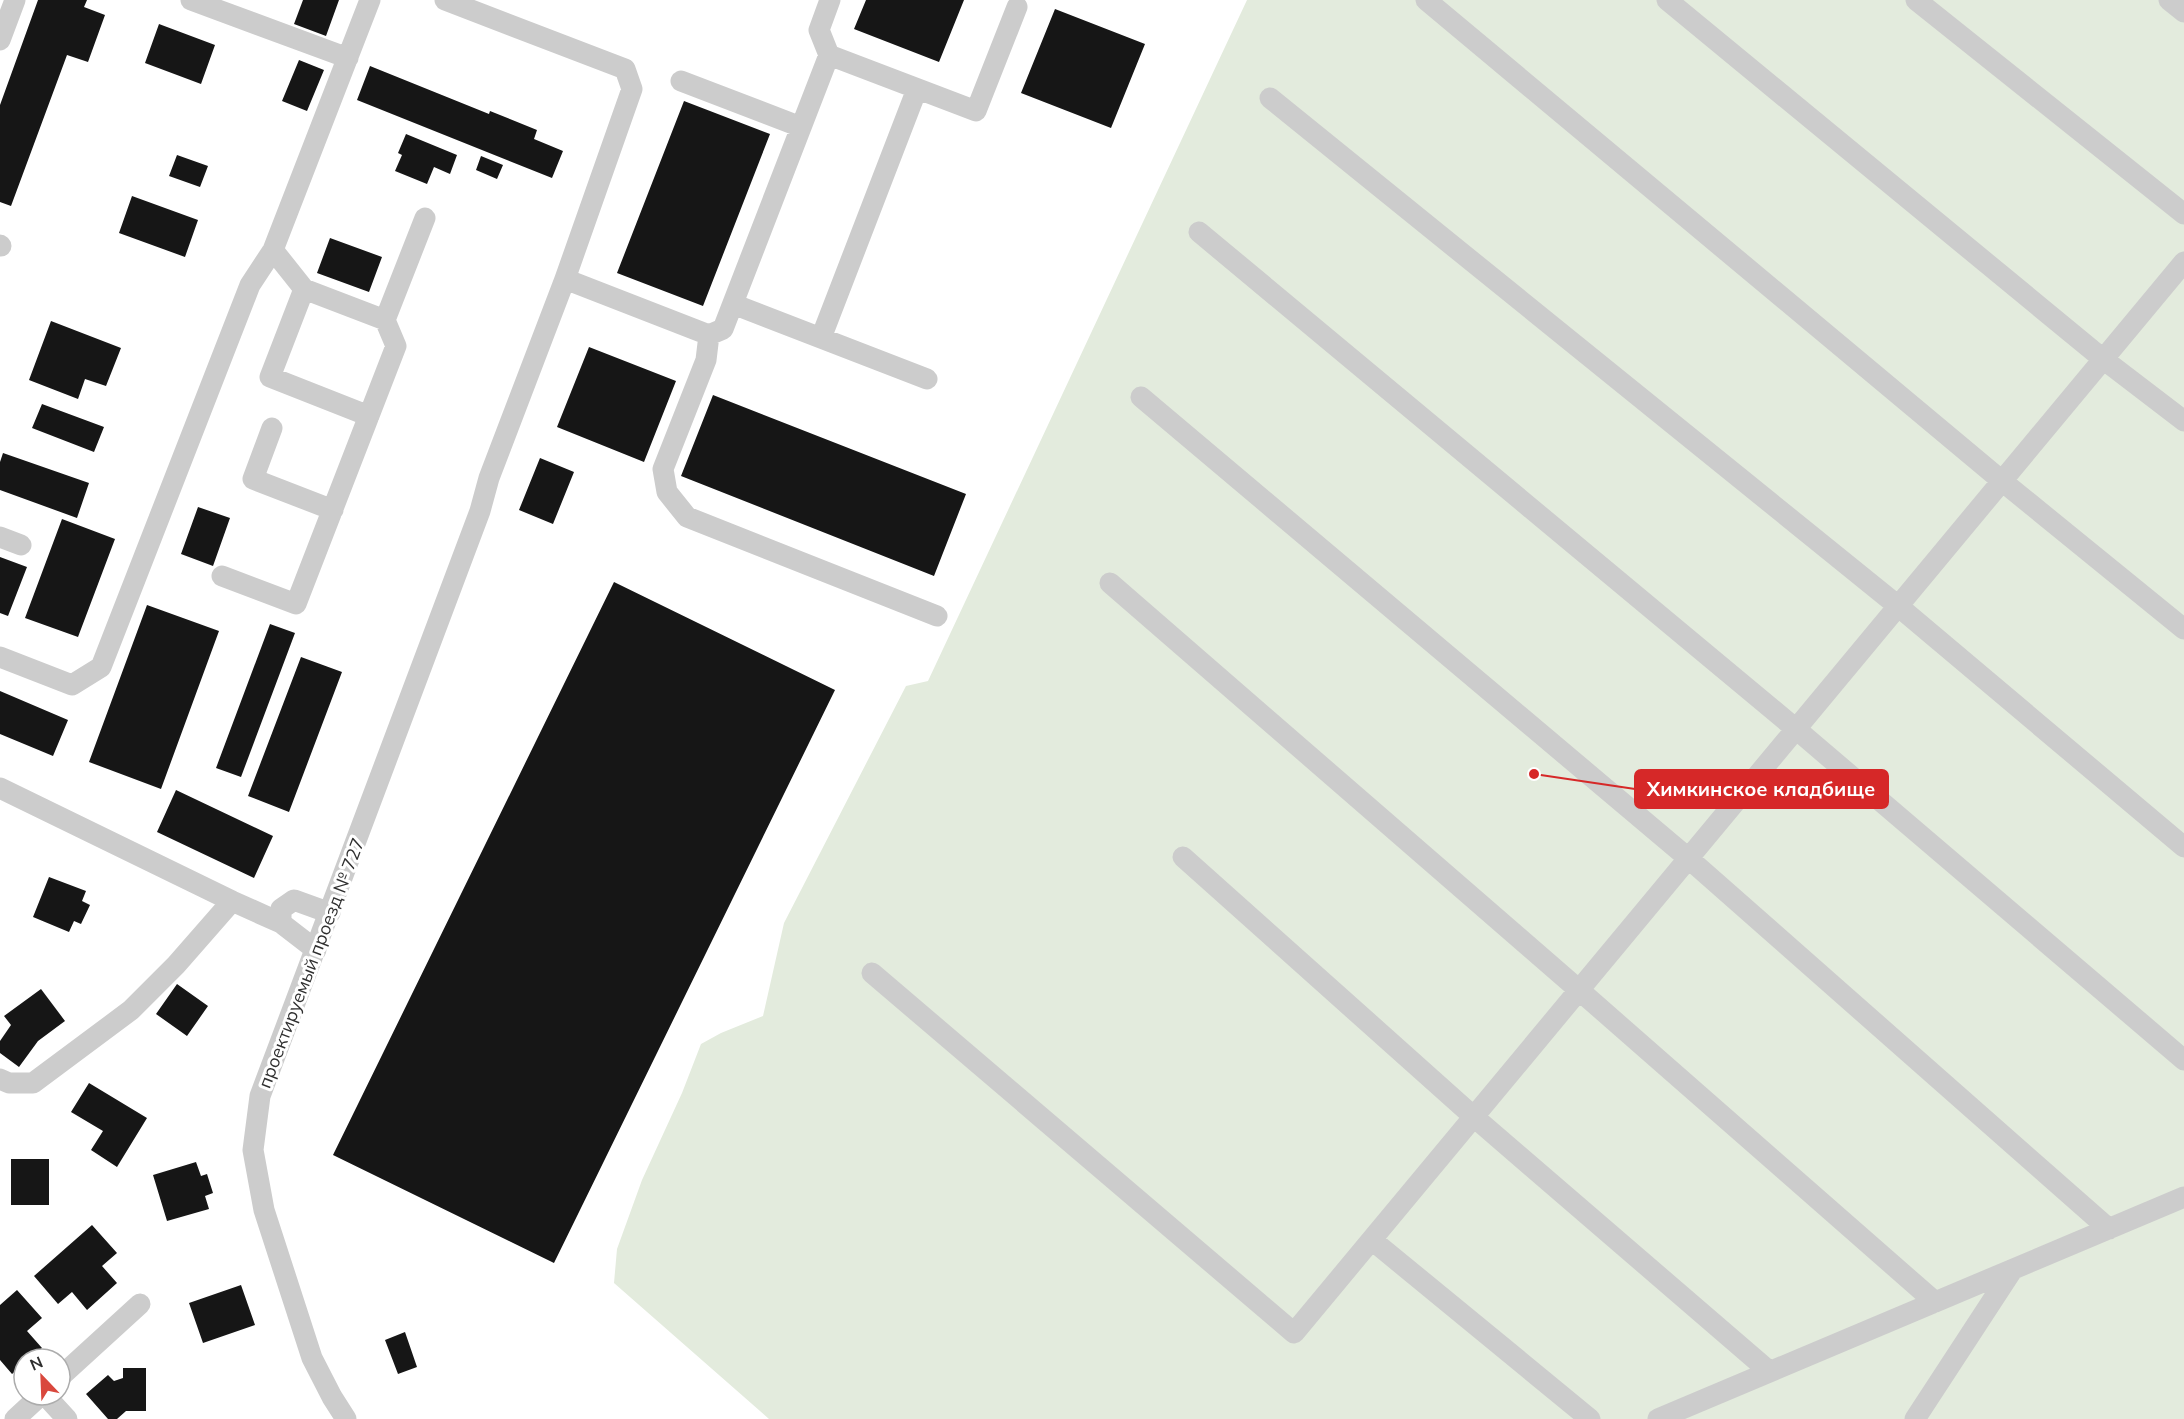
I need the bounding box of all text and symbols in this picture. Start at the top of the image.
callout: Химкинское кладбище [1635,770,1888,808]
text: Химкинское кладбище [1646,776,1875,801]
street label: проектируемый проезд № 727 [253,835,369,1091]
north arrow [12,1347,72,1407]
text: N [27,1352,46,1375]

